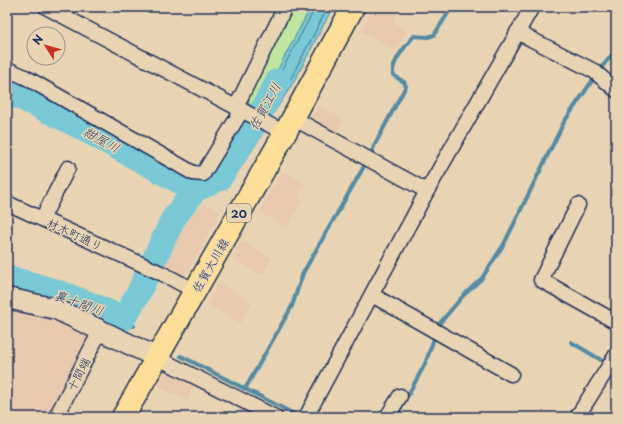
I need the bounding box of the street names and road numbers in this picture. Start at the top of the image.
road number: 20 [227,204,251,222]
street label: 材木町通り [44,213,106,255]
street label: 佐賀大川線 [187,235,233,295]
street label: 十間端 [62,354,94,394]

